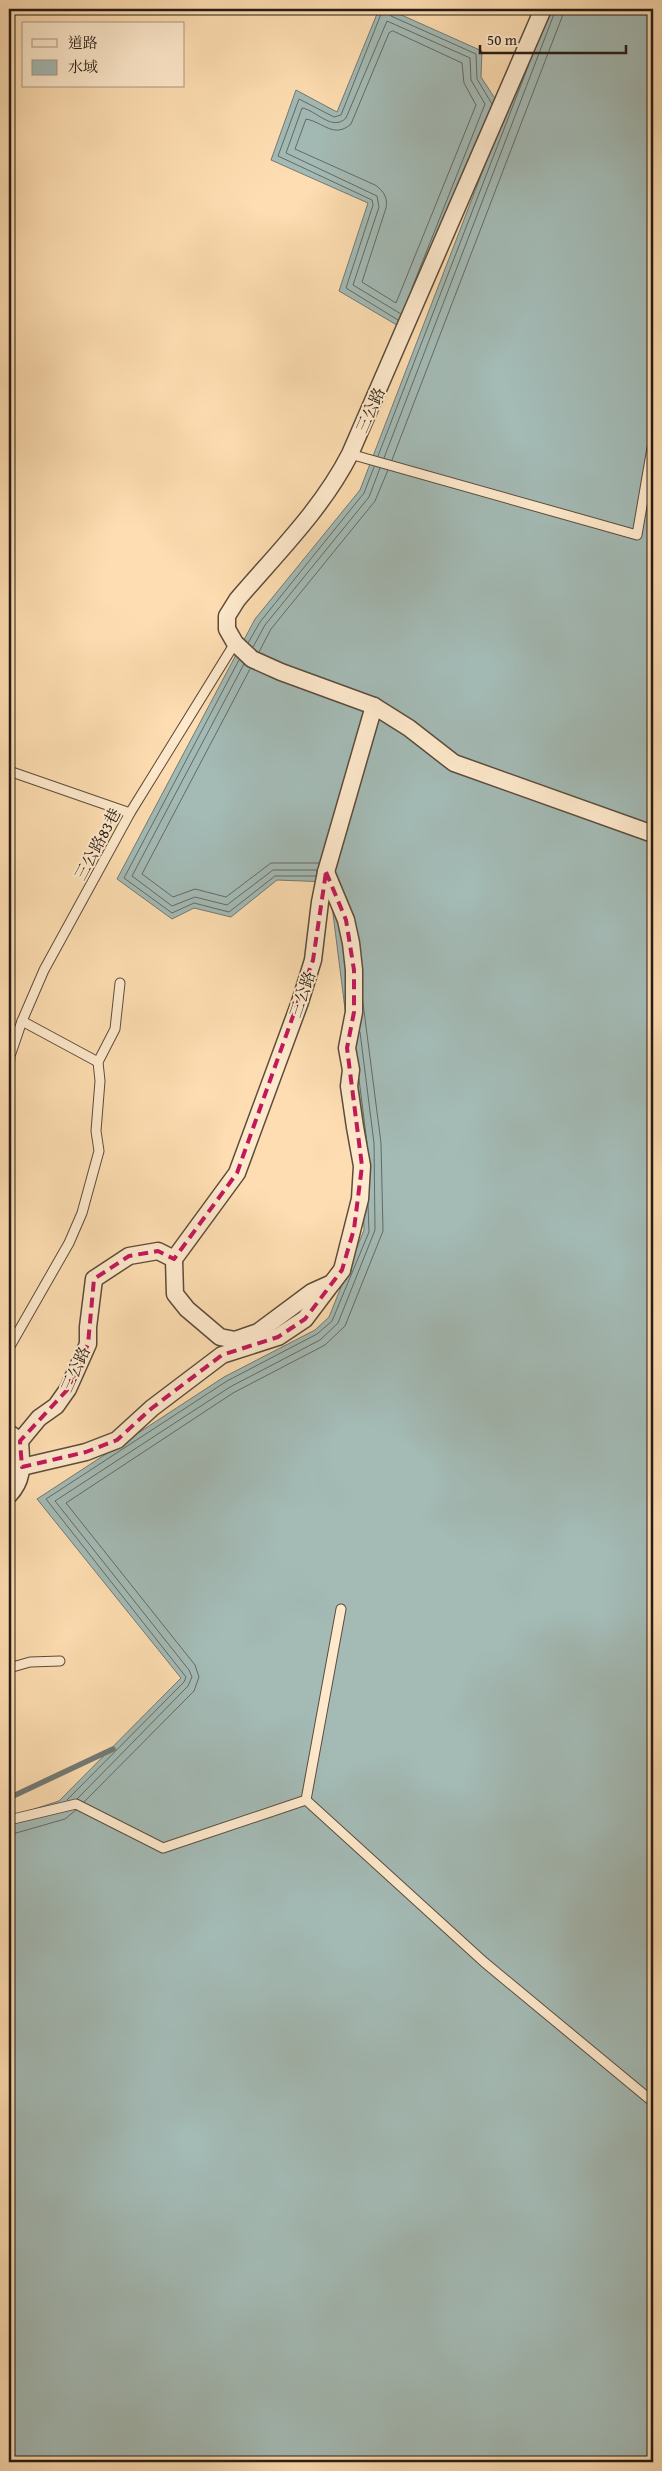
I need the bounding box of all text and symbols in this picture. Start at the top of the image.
legend [22,22,185,88]
scale bar [480,22,626,54]
text: 50 m [487,29,518,50]
text: 道路 [68,32,98,53]
text: 水域 [68,56,98,77]
street label: 三公路 [349,383,391,437]
street label: 三公路83巷 [68,803,126,885]
street label: 三公路 [283,967,321,1021]
street label: 三公路 [54,1342,96,1396]

